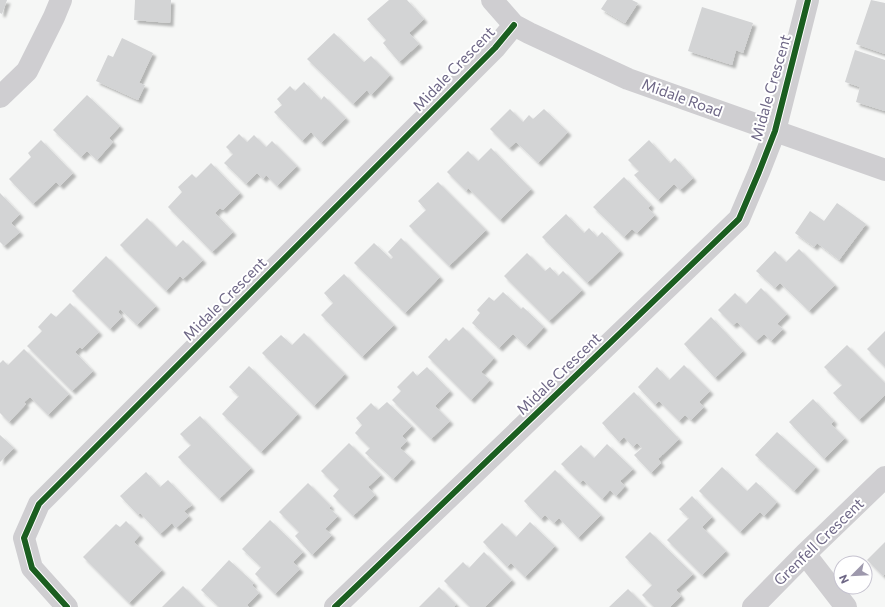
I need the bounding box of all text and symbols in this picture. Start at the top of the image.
street label: Midale Crescent [409,22,498,114]
street label: Midale Crescent [746,32,794,143]
street label: Midale Road [640,74,725,120]
street label: Midale Crescent [179,253,270,344]
street label: Midale Crescent [512,329,604,418]
street label: Grenfell Crescent [770,494,867,589]
north arrow [833,555,873,595]
text: N [836,573,851,586]

